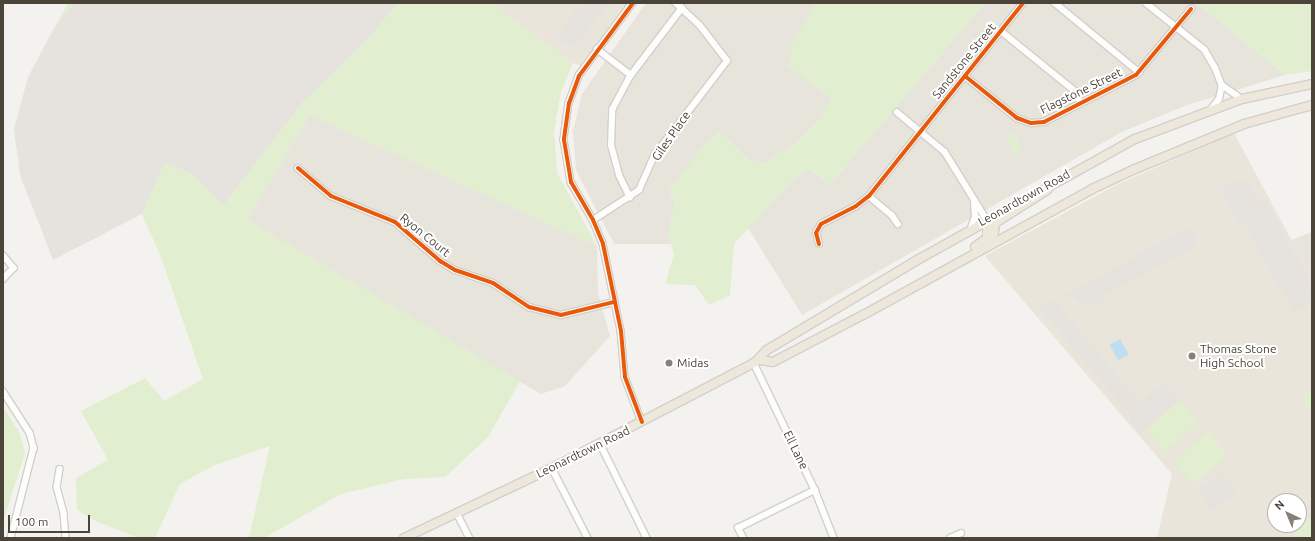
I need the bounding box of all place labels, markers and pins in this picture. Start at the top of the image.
place label: Thomas Stone High School [1200,342,1276,370]
marker: Thomas Stone High School [1187,351,1197,361]
place label: Midas [677,356,709,370]
marker: Midas [664,358,674,368]

